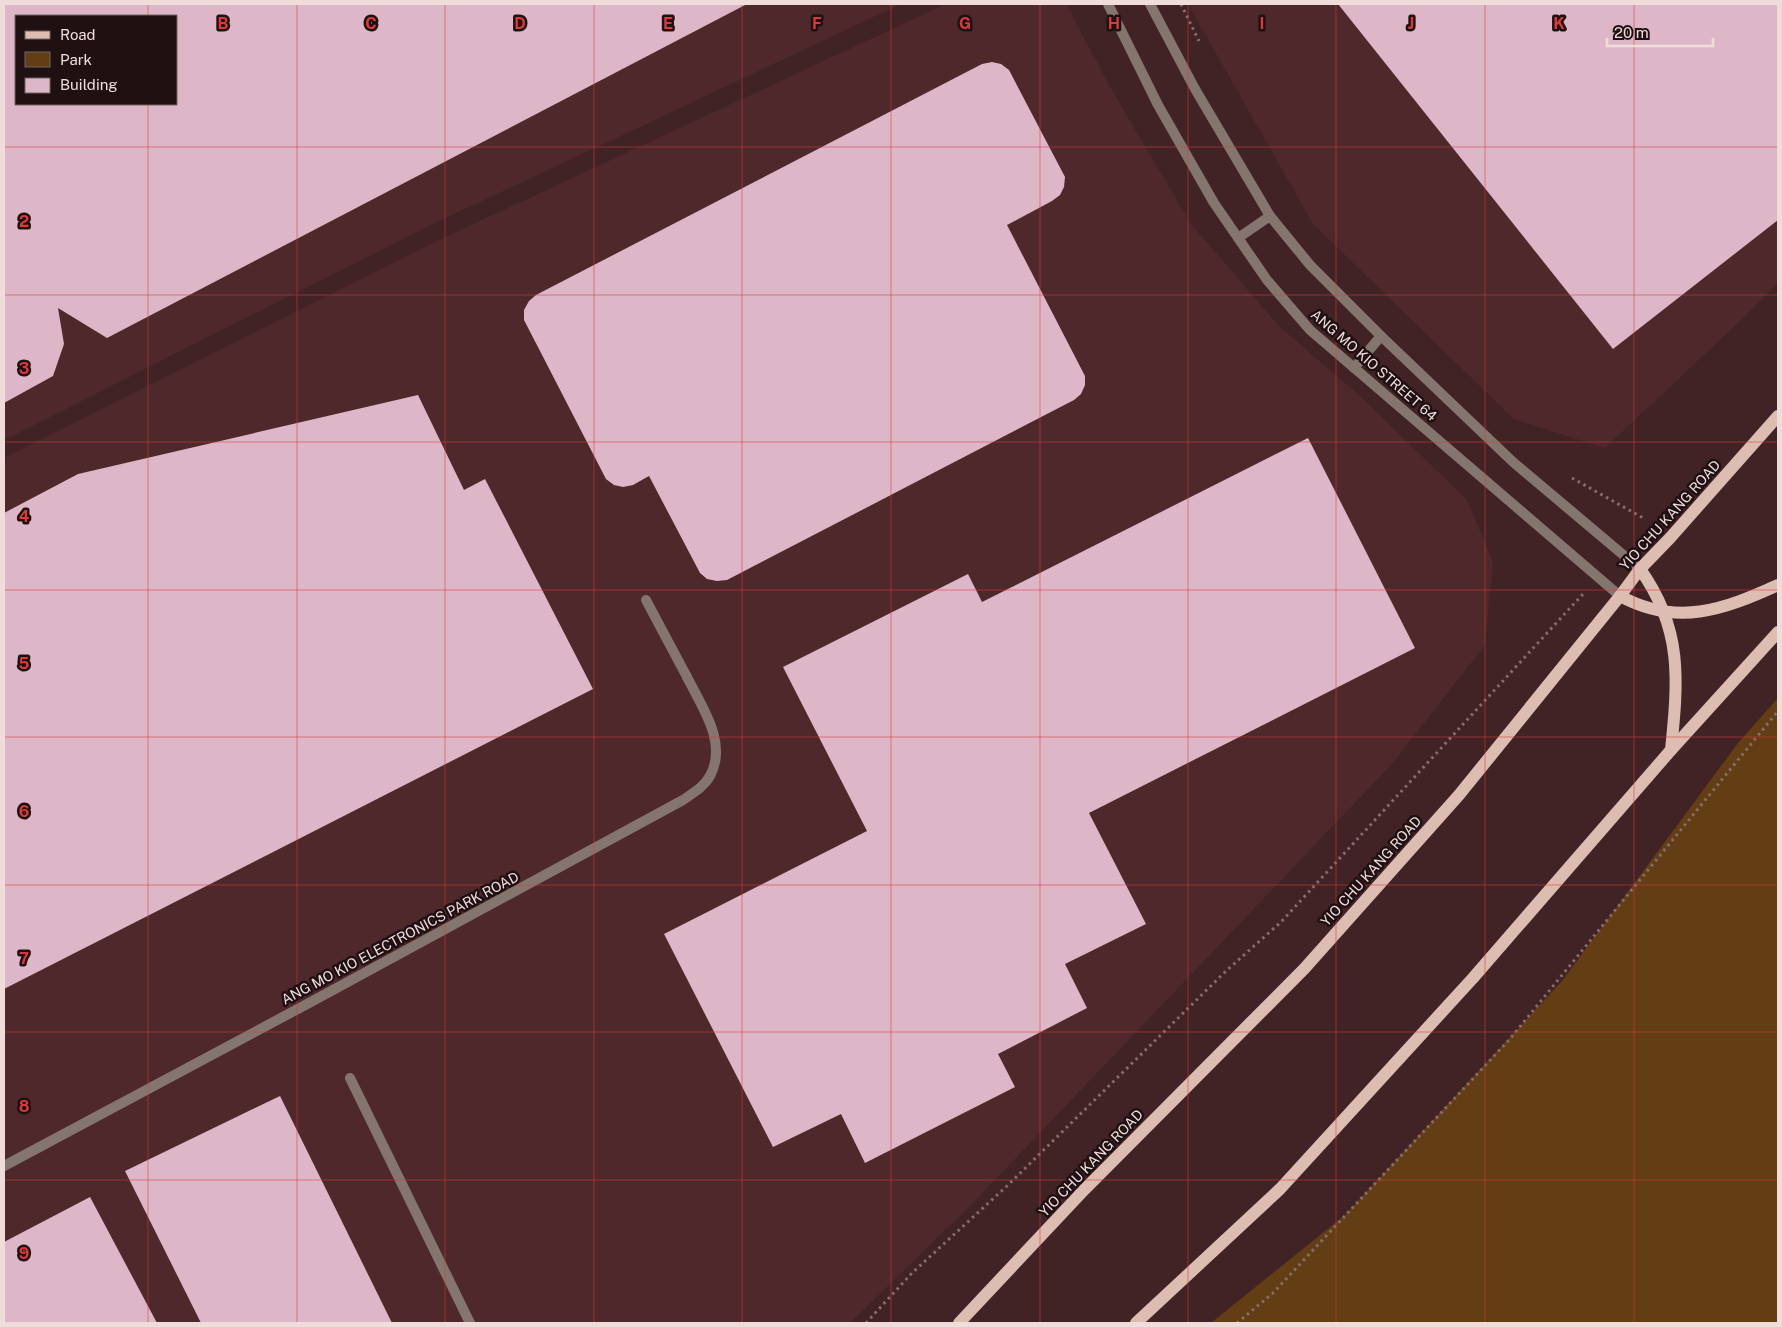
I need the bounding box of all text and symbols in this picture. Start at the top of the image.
text: B [218,14,229,33]
text: C [365,14,377,33]
text: D [514,14,526,33]
text: E [663,14,673,33]
text: F [812,14,822,33]
text: G [959,14,971,33]
text: H [1108,14,1120,33]
text: I [1260,14,1264,33]
text: J [1408,14,1414,33]
text: K [1553,14,1565,33]
legend [15,15,178,105]
scale bar [1607,15,1713,47]
text: 20 m [1614,24,1649,41]
text: Road [60,26,96,43]
text: Park [60,51,92,68]
text: Building [60,76,118,93]
text: 2 [19,212,29,231]
street label: ANG MO KIO STREET 64 [1308,306,1440,424]
text: 3 [19,359,29,378]
street label: YIO CHU KANG ROAD [1616,457,1724,573]
text: 4 [19,507,30,526]
text: 5 [19,654,30,673]
text: 6 [19,802,29,821]
street label: YIO CHU KANG ROAD [1317,813,1425,929]
street label: ANG MO KIO ELECTRONICS PARK ROAD [279,868,521,1008]
text: 7 [19,949,29,968]
text: 8 [19,1097,30,1116]
street label: YIO CHU KANG ROAD [1036,1106,1146,1220]
text: 9 [19,1244,29,1263]

